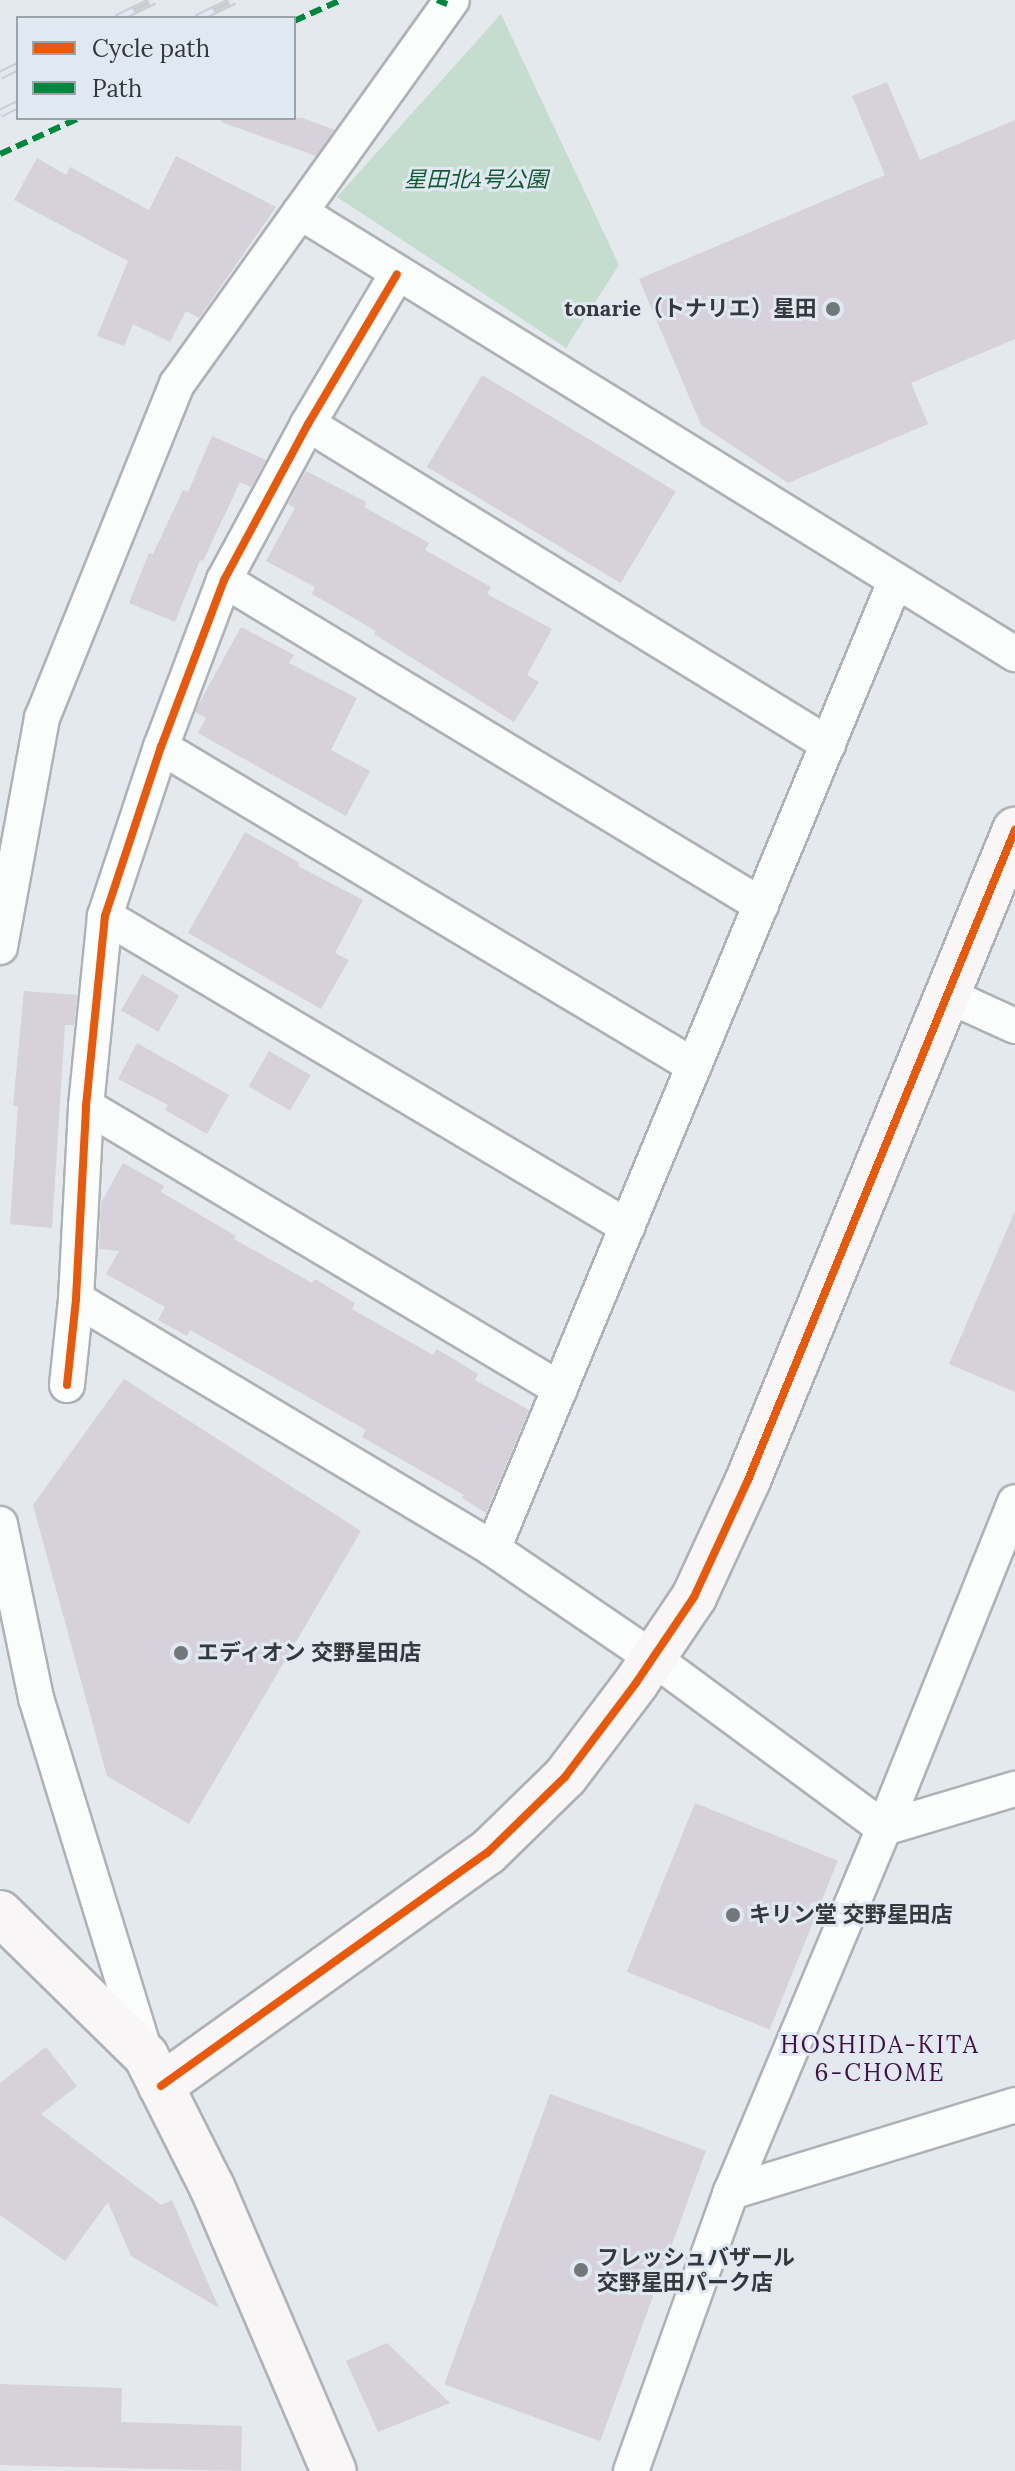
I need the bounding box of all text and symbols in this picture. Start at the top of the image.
legend [16,16,296,120]
text: Cycle path [92,33,210,64]
text: Path [92,73,142,104]
park label: 星田北4号公園 [404,167,548,193]
place label: tonarie（トナリエ）星田 [564,296,817,322]
marker: tonarie（トナリエ）星田 [824,300,842,318]
place label: エディオン 交野星田店 [197,1640,423,1666]
marker: エディオン 交野星田店 [172,1644,190,1662]
place label: キリン堂 交野星田店 [749,1902,953,1928]
marker: キリン堂 交野星田店 [724,1906,742,1924]
district label: HOSHIDA-KITA 6-CHOME [780,2031,980,2087]
place label: フレッシュバザール 交野星田パーク店 [597,2244,795,2296]
marker: フレッシュバザール 交野星田パーク店 [572,2261,590,2279]

